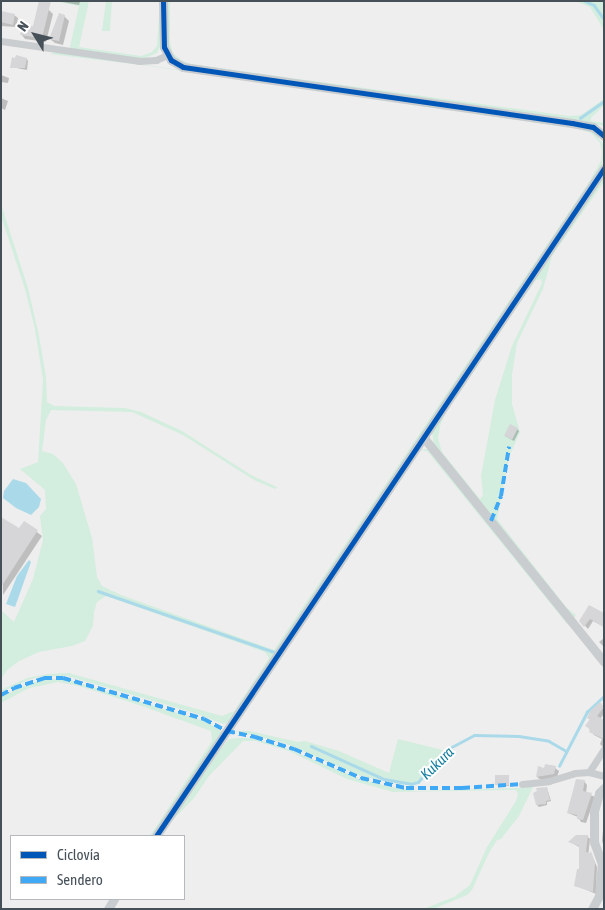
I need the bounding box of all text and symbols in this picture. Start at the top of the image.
north arrow [10,10,60,60]
text: N [14,18,32,34]
water label: Kukura [417,743,457,783]
legend [10,835,185,900]
text: Ciclovía [57,846,100,863]
text: Sendero [57,871,103,888]

